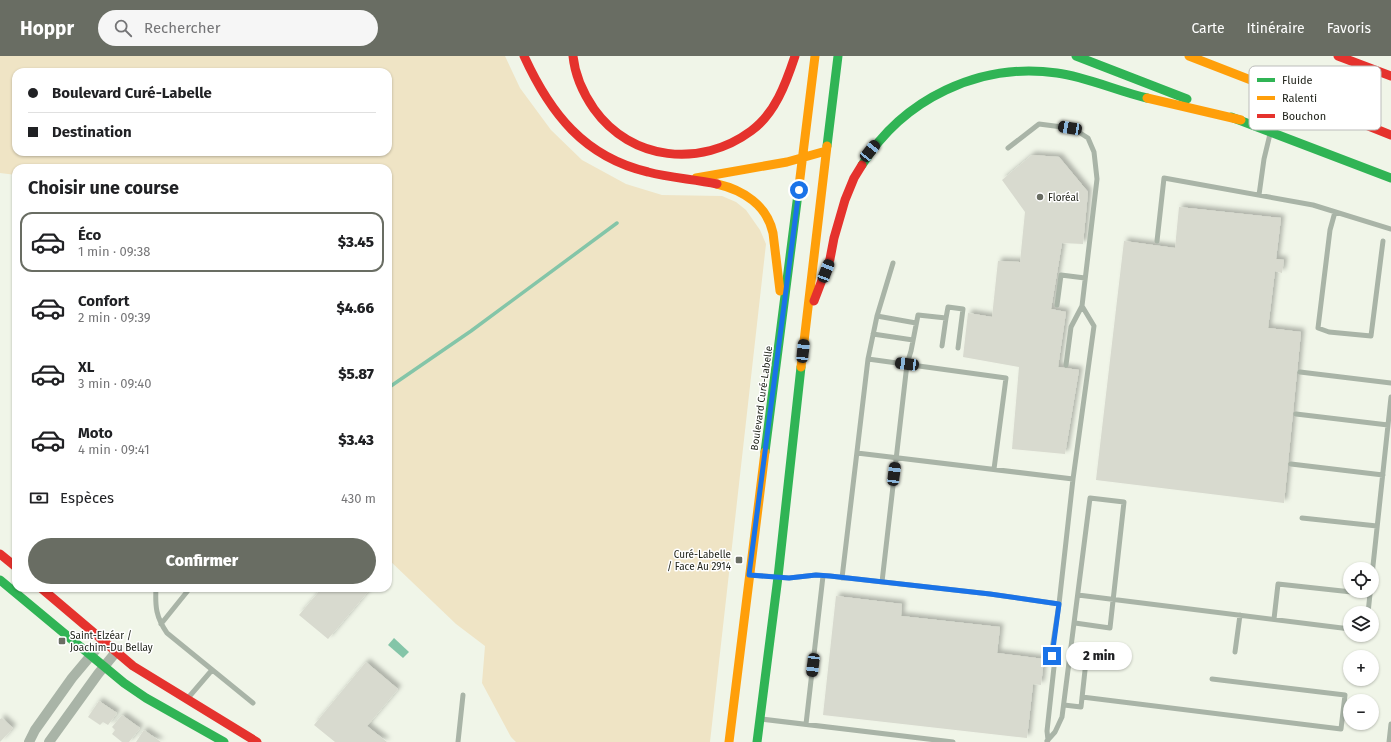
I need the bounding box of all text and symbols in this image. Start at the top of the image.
search box [98,10,378,46]
text: Hoppr [20,17,74,40]
icon: search [112,17,134,39]
text: Rechercher [144,19,221,37]
text: Carte [1191,20,1225,37]
text: Itinéraire [1247,20,1305,37]
text: Favoris [1327,20,1371,37]
legend [1249,66,1381,130]
text: Fluide [1282,74,1313,87]
text: Boulevard Curé-Labelle [52,84,212,102]
text: Ralenti [1282,92,1317,105]
text: Bouchon [1282,110,1326,123]
car [1057,120,1083,136]
text: Destination [52,123,132,141]
car [858,138,882,164]
text: Choisir une course [28,177,179,199]
route start [790,181,808,199]
marker: Floréal [1035,192,1045,202]
place label: Floréal [1048,192,1079,204]
icon: car [30,224,66,260]
text: Éco [78,226,101,244]
text: $3.45 [338,233,374,251]
text: 1 min · 09:38 [78,244,150,259]
car [816,258,836,284]
icon: car [30,290,66,326]
text: Confort [78,292,130,310]
text: $4.66 [336,299,374,317]
text: 2 min · 09:39 [78,310,151,325]
car [796,338,810,364]
street label: Boulevard Curé-Labelle [749,345,775,451]
icon: car [30,356,66,392]
car [894,357,920,371]
text: XL [78,358,94,376]
text: $5.87 [338,365,374,383]
text: 3 min · 09:40 [78,376,152,391]
icon: car [30,422,66,458]
text: Moto [78,424,113,442]
text: $3.43 [338,431,374,449]
text: 4 min · 09:41 [78,442,150,457]
car [887,461,901,487]
icon: cash [28,487,50,509]
text: Espèces [60,489,114,507]
text: 430 m [341,491,376,506]
button: Confirmer [28,538,376,584]
place label: Curé-Labelle / Face Au 2914 [667,549,732,573]
marker: Curé-Labelle / Face Au 2914 [734,555,744,565]
map controls [1343,562,1379,730]
button: locate [1343,562,1379,598]
button: layers [1343,606,1379,642]
place label: Saint-Elzéar / Joachim-Du Bellay [70,630,153,654]
marker: Saint-Elzéar / Joachim-Du Bellay [57,636,67,646]
callout: 2 min [1066,642,1132,670]
route end [1043,647,1061,665]
text: 2 min [1083,648,1115,663]
button: + [1343,650,1379,686]
car [806,652,820,678]
button: − [1343,694,1379,730]

